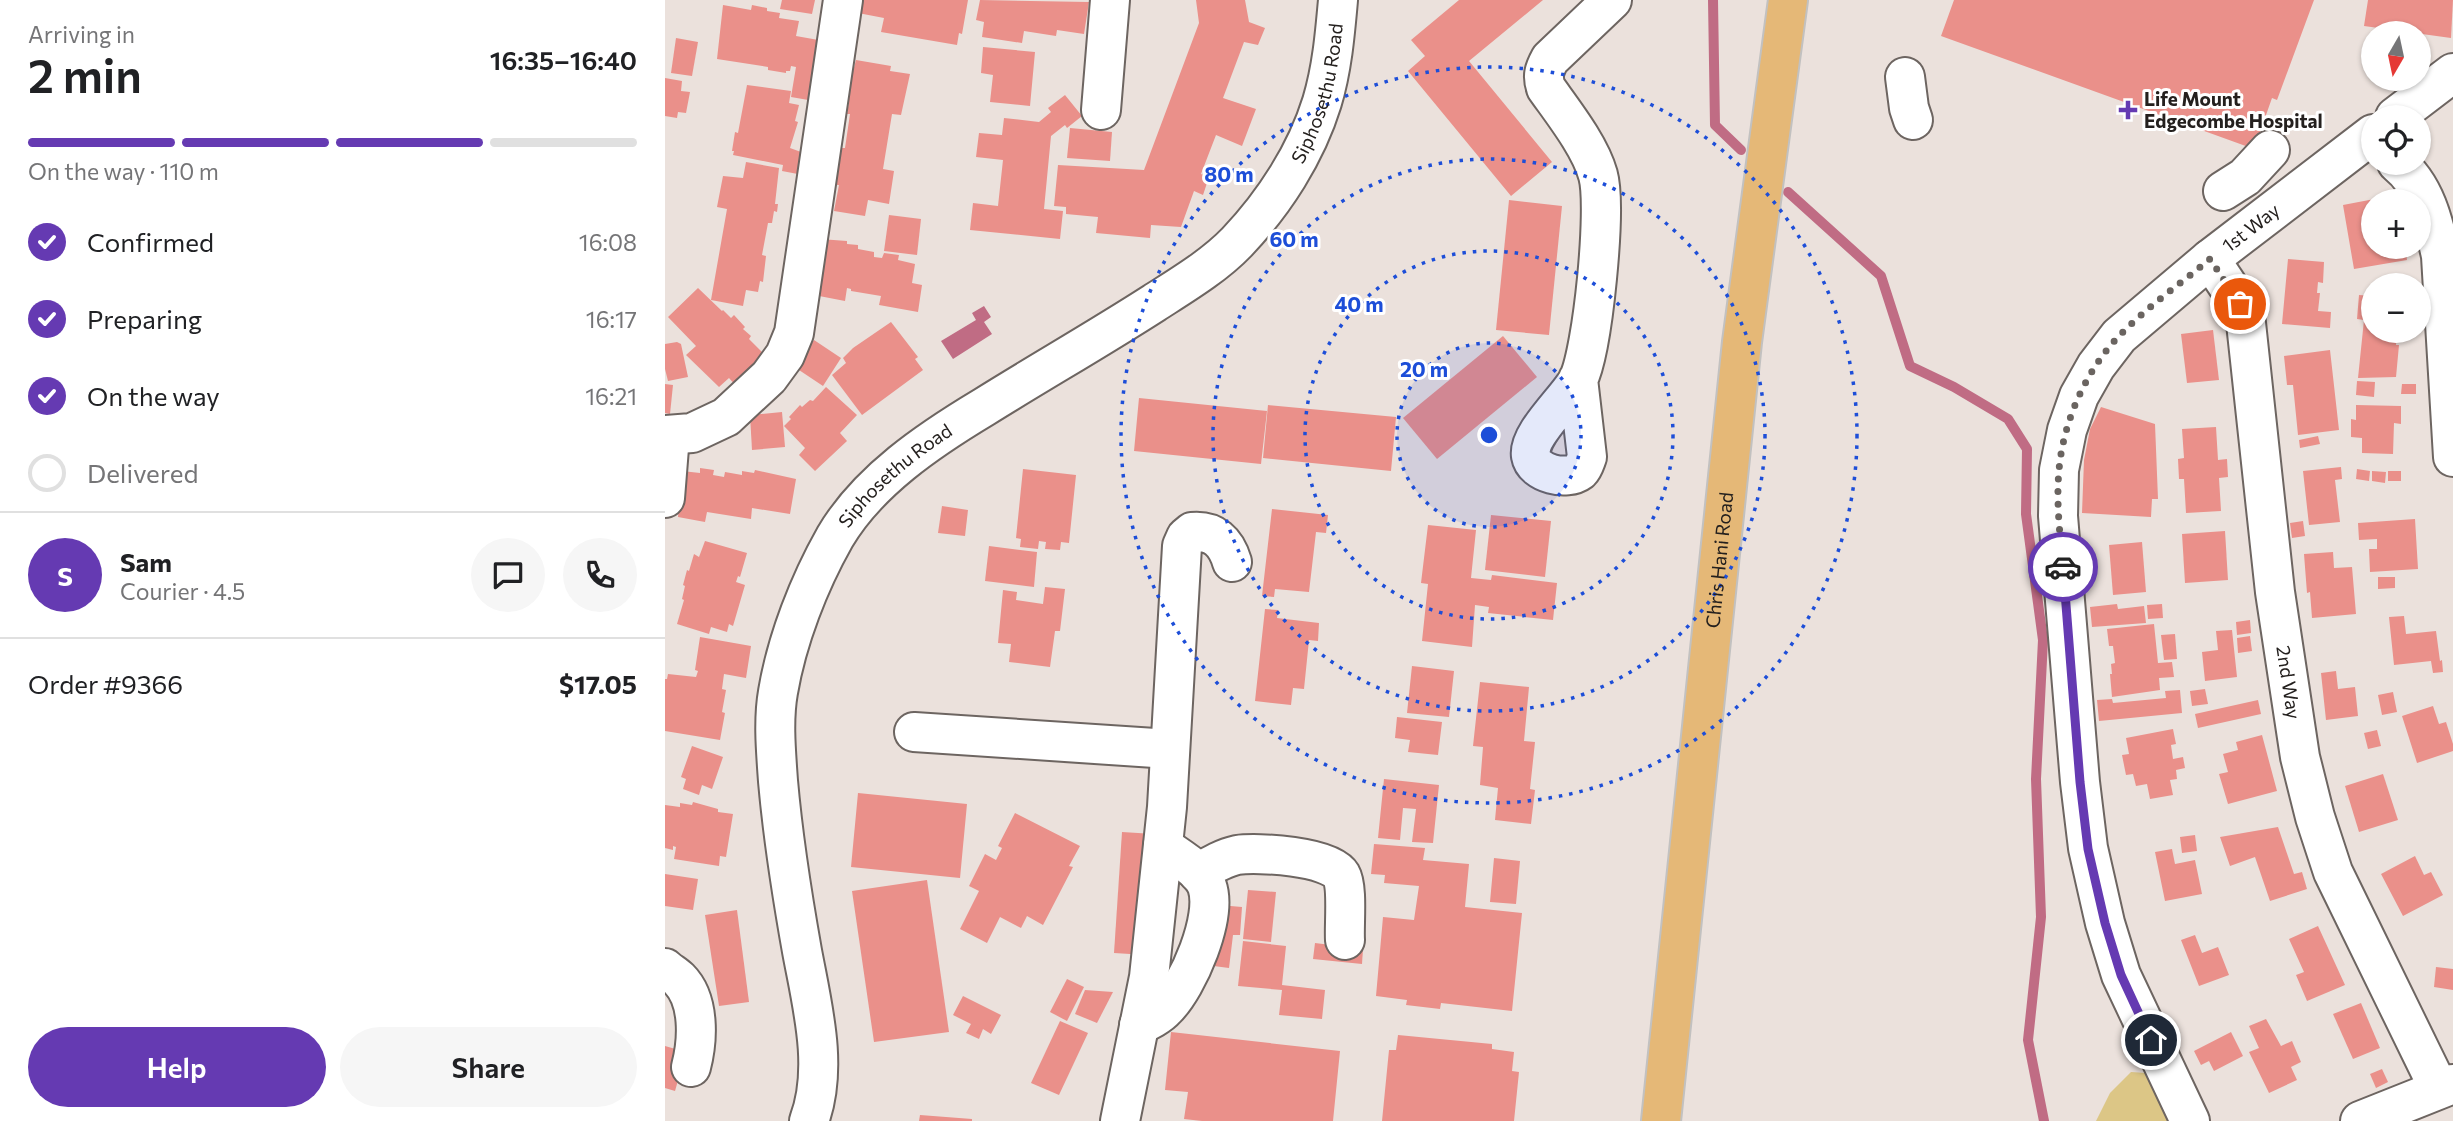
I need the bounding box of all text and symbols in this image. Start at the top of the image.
text: Arriving in [28,20,135,48]
north arrow [2361,21,2431,91]
map controls [2361,21,2431,343]
street label: Siphosethu Road [1286,22,1347,167]
text: 16:35–16:40 [490,44,637,75]
text: 2 min [28,46,142,102]
place label: Life Mount Edgecombe Hospital [2144,87,2323,132]
marker: Life Mount Edgecombe Hospital [2118,100,2138,120]
button: locate [2361,105,2431,175]
text: On the way · 110 m [28,157,219,185]
text: 80 m [1204,161,1254,186]
button: + [2361,189,2431,259]
street label: 1st Way [2217,198,2284,257]
icon: check [28,223,66,261]
text: Confirmed [87,226,214,257]
text: 60 m [1269,226,1319,251]
text: 16:08 [579,228,637,256]
button: − [2361,273,2431,343]
pin [2210,274,2270,334]
icon: bag [2221,285,2259,323]
text: 40 m [1334,291,1384,316]
icon: check [28,300,66,338]
text: Preparing [87,303,202,334]
text: 16:17 [586,305,637,333]
text: 20 m [1400,356,1448,381]
icon: check [28,377,66,415]
text: On the way [87,380,220,411]
text: 16:21 [585,382,637,410]
street label: Siphosethu Road [833,418,956,531]
centre of rings [1477,423,1501,447]
text: Delivered [87,457,198,488]
street label: Chris Hani Road [1700,491,1737,629]
courier [2028,532,2098,602]
button: chat [471,538,545,612]
button: phone [563,538,637,612]
text: Sam [120,546,172,577]
icon: car [2044,548,2082,586]
text: S [57,560,73,591]
text: Courier · 4.5 [120,577,245,605]
street label: 2nd Way [2272,644,2306,721]
text: Order #9366 [28,668,183,699]
text: $17.05 [559,668,637,699]
pin [2121,1010,2181,1070]
icon: home [2132,1021,2170,1059]
button: Help [28,1027,326,1107]
button: Share [340,1027,637,1107]

